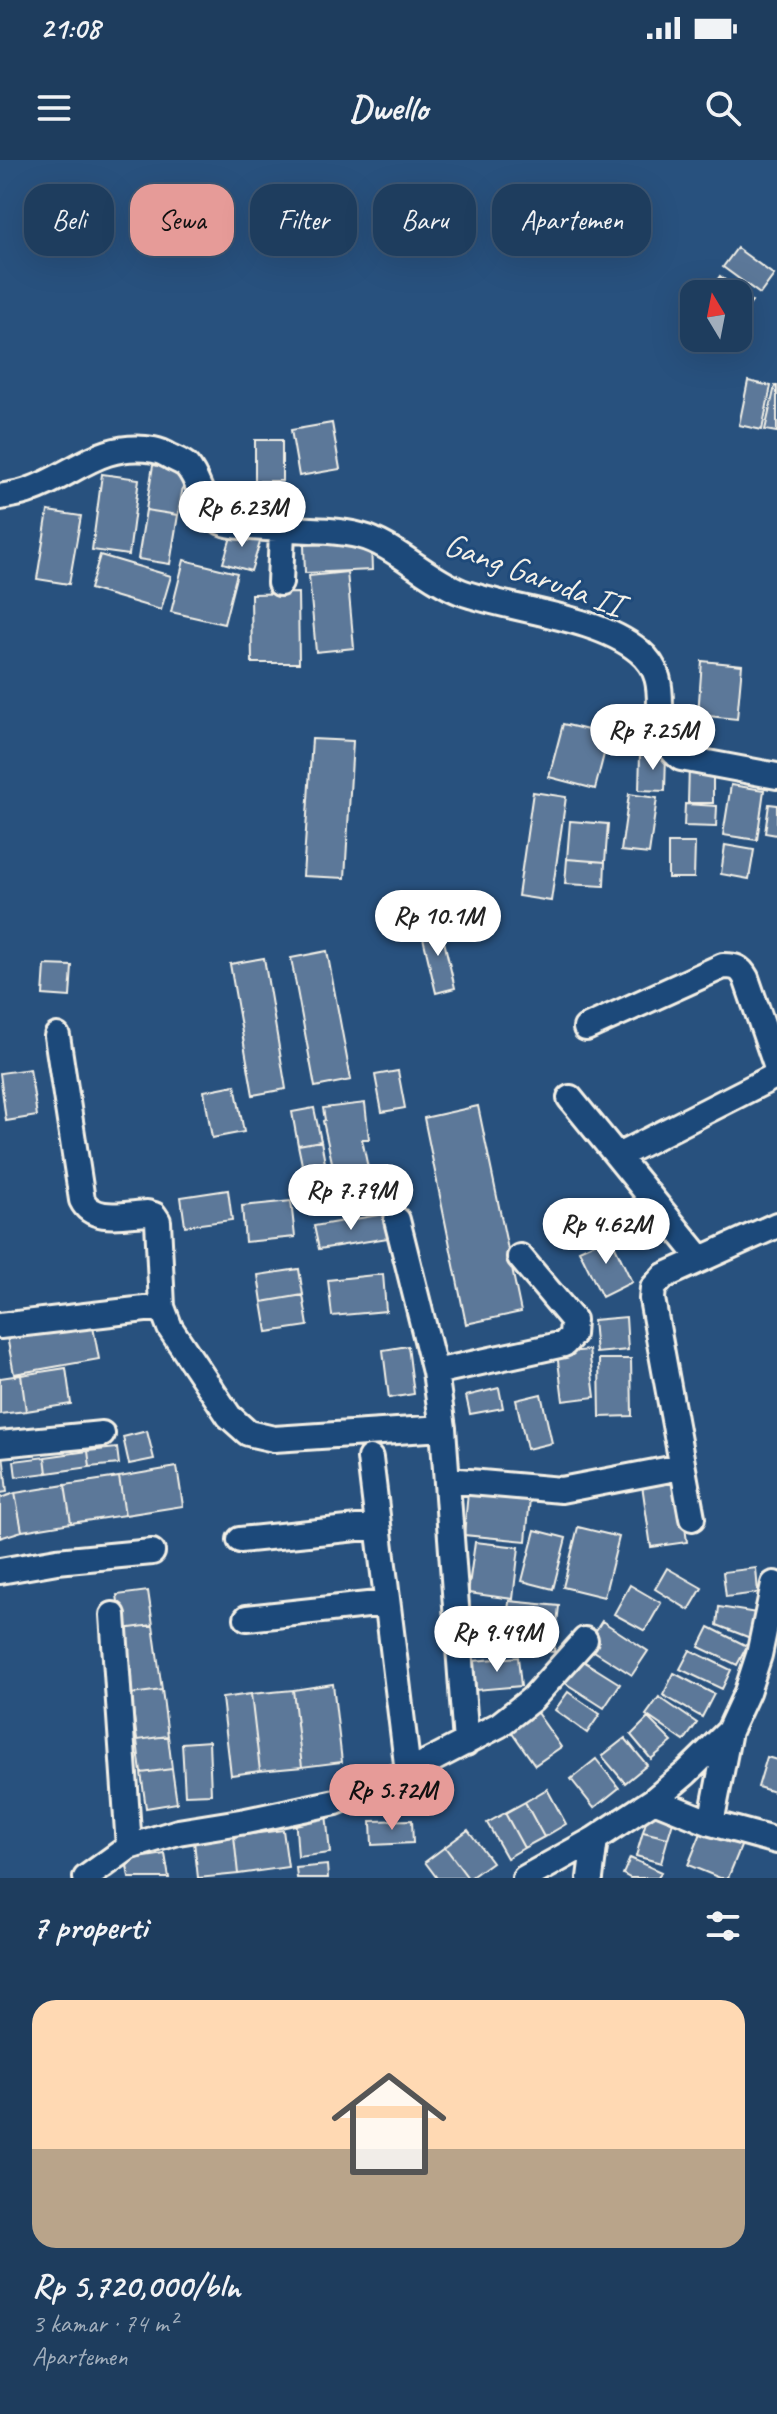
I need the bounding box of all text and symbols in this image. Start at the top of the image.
text: 21:08 [40,9,100,47]
text: Dwello [349,85,428,131]
icon: menu [32,86,76,130]
icon: search [701,86,745,130]
chip: Beli [24,184,114,256]
chip: Sewa [130,184,234,256]
chip: Filter [250,184,357,256]
chip: Baru [373,184,476,256]
chip: Apartemen [492,184,651,256]
north arrow [680,280,752,352]
map controls [680,280,752,352]
pin: Rp 6.23M [159,481,325,549]
text: Rp 6.23M [197,490,287,523]
street label: Gang Garuda II [439,522,636,629]
pin: Rp 7.25M [570,704,736,772]
text: Rp 7.25M [608,713,698,746]
pin: Rp 10.1M [355,890,521,958]
text: Rp 10.1M [393,899,483,932]
pin: Rp 7.79M [268,1164,434,1232]
text: Rp 7.79M [306,1173,396,1206]
pin: Rp 4.62M [523,1198,689,1266]
text: Rp 4.62M [561,1207,651,1240]
pin: Rp 9.49M [414,1606,580,1674]
text: Rp 9.49M [452,1615,542,1648]
pin: Rp 5.72M [309,1764,475,1832]
text: Rp 5.72M [347,1773,437,1806]
icon: filters [701,1904,745,1948]
text: 7 properti [32,1905,147,1948]
icon: home [317,2052,461,2196]
text: Rp 5,720,000/bln [32,2264,240,2307]
text: 3 kamar · 74 m² [32,2307,177,2340]
text: Apartemen [32,2340,127,2373]

